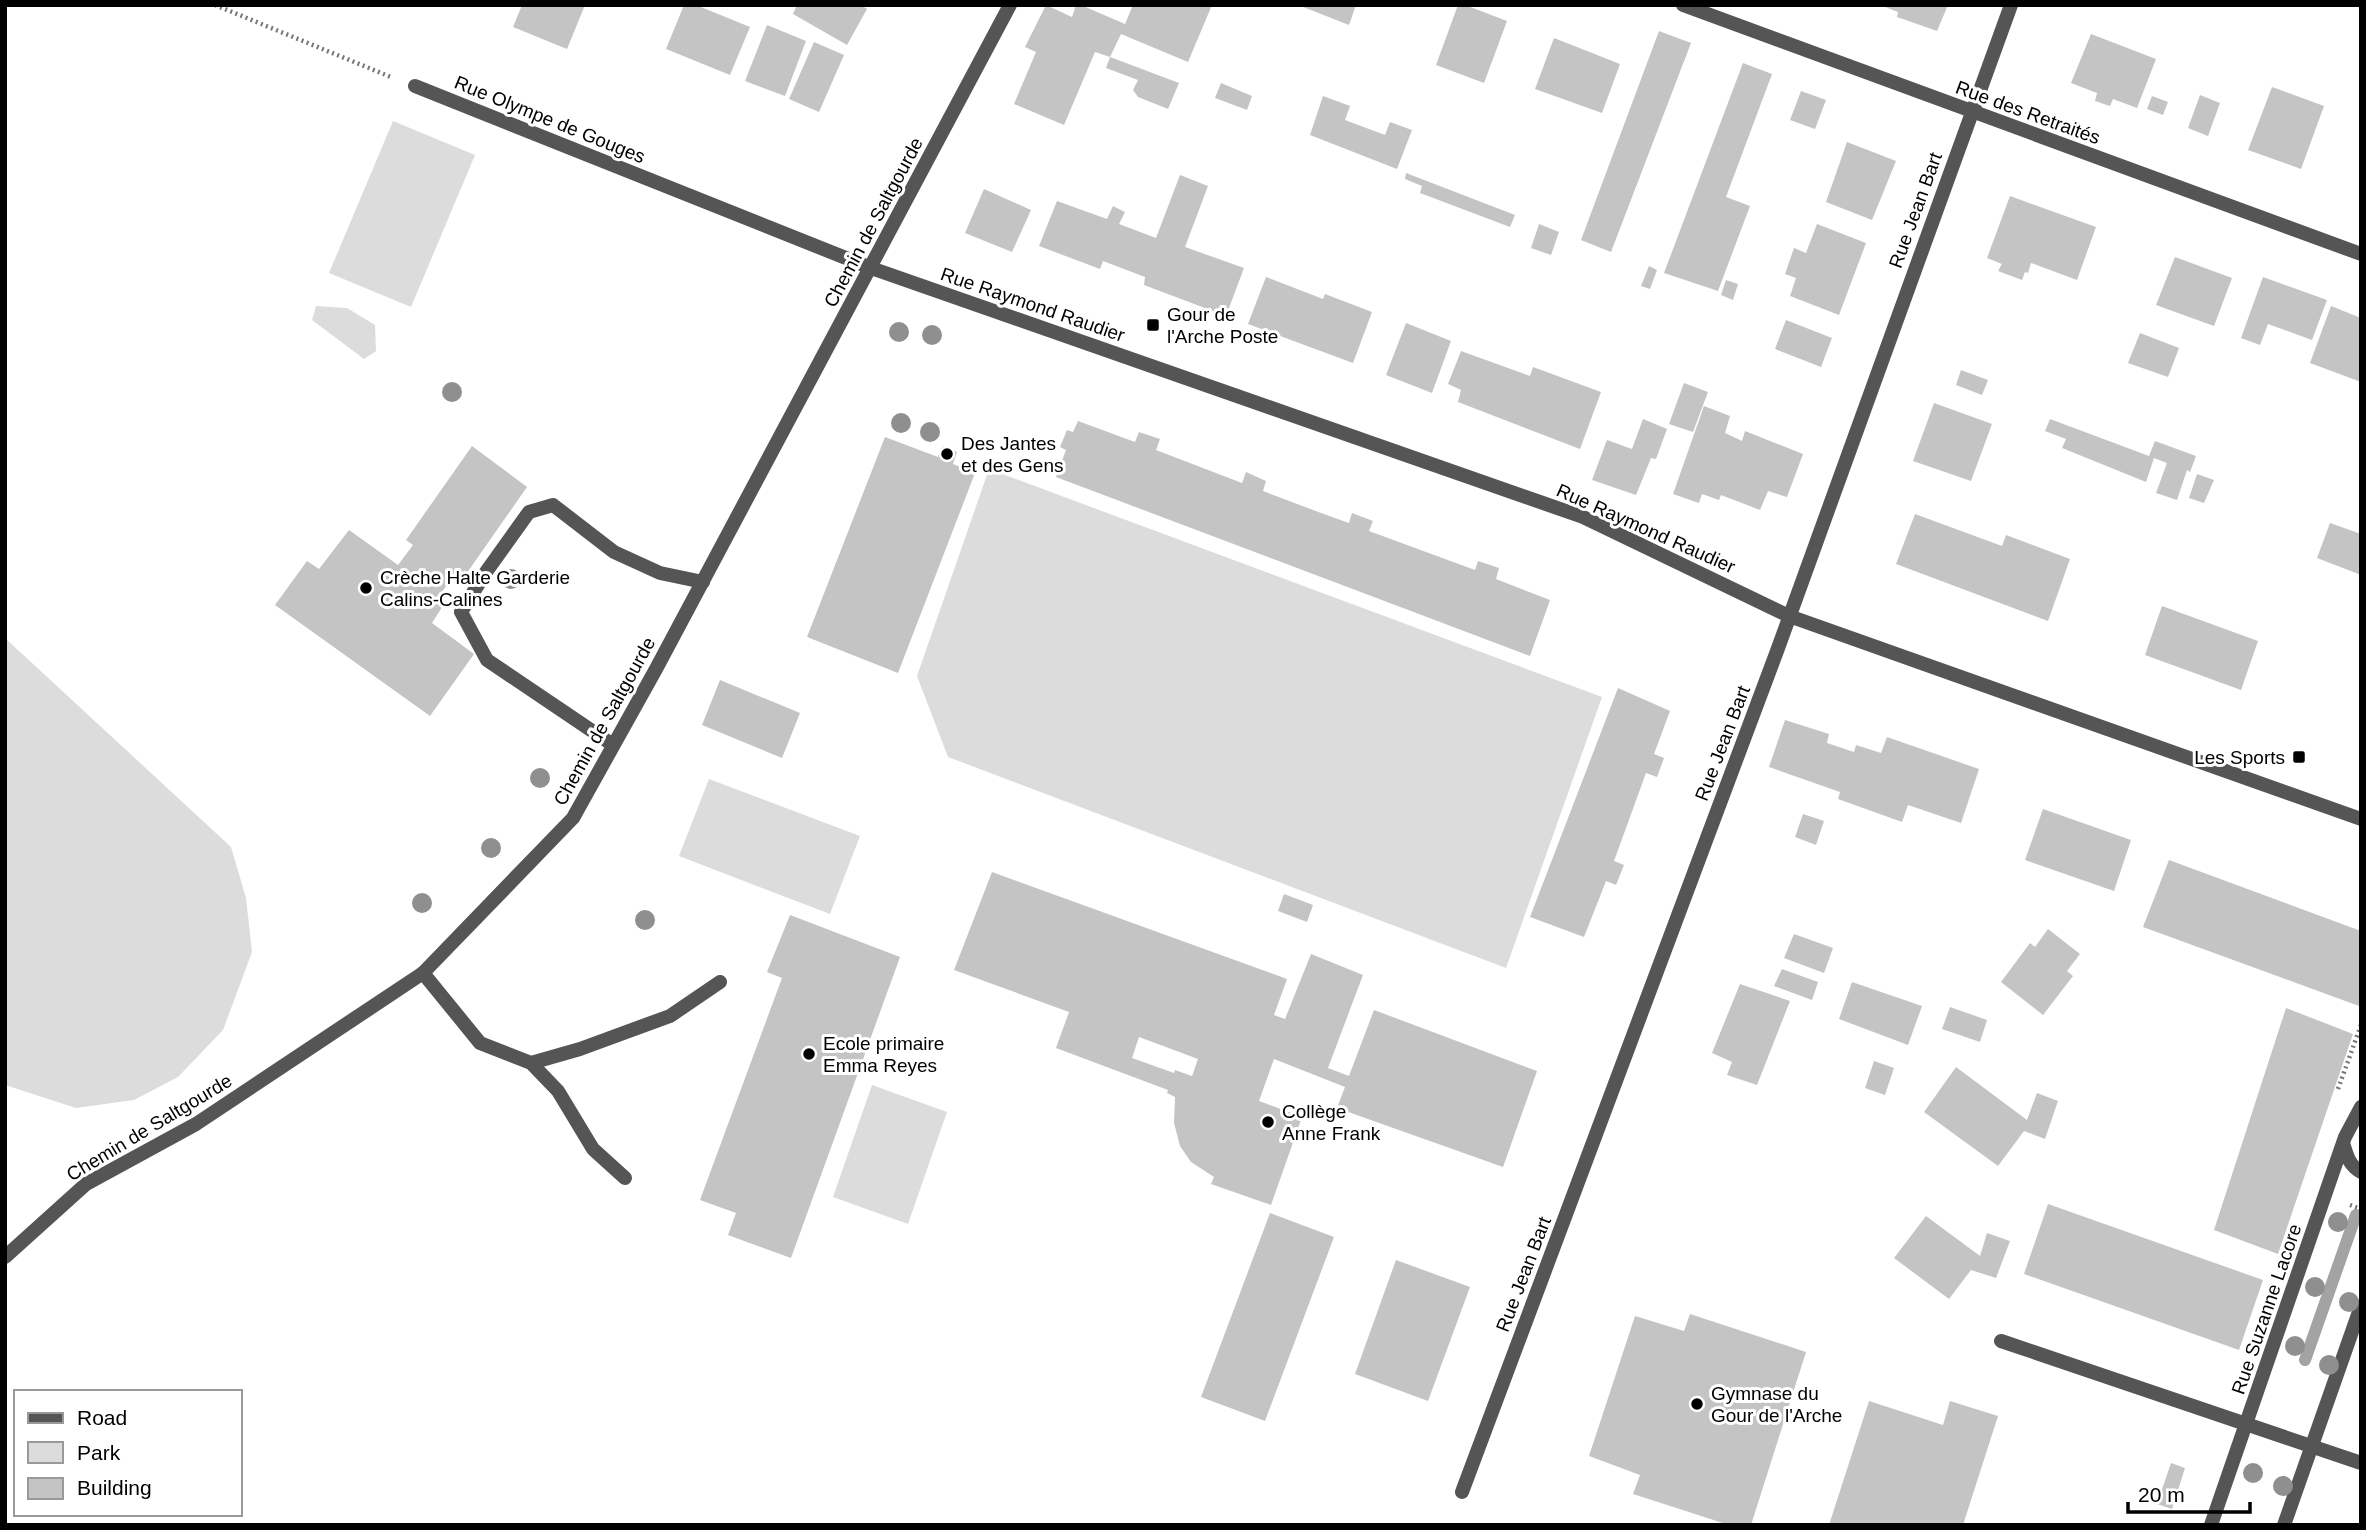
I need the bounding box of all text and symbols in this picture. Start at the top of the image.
street label: Rue Olympe de Gouges [451,72,648,167]
street label: Rue des Retraités [1953,77,2103,148]
street label: Chemin de Saltgourde [820,134,927,311]
street label: Rue Jean Bart [1885,149,1946,271]
street label: Rue Raymond Raudier [938,263,1128,346]
place label: Gour de l'Arche Poste [1167,304,1278,347]
marker: Gour de l'Arche Poste [1145,317,1161,333]
place label: Des Jantes et des Gens [961,433,1063,476]
marker: Des Jantes et des Gens [939,446,955,462]
street label: Rue Raymond Raudier [1553,480,1739,578]
place label: Crèche Halte Garderie Calins-Calines [380,567,570,610]
marker: Crèche Halte Garderie Calins-Calines [358,580,374,596]
street label: Chemin de Saltgourde [549,633,659,809]
street label: Rue Jean Bart [1691,682,1754,804]
place label: Les Sports [2194,747,2285,768]
marker: Les Sports [2291,749,2307,765]
place label: Ecole primaire Emma Reyes [823,1033,944,1076]
marker: Ecole primaire Emma Reyes [801,1046,817,1062]
street label: Chemin de Saltgourde [63,1070,236,1185]
place label: Collège Anne Frank [1282,1101,1381,1144]
marker: Collège Anne Frank [1260,1114,1276,1130]
street label: Rue Jean Bart [1492,1213,1555,1335]
street label: Rue Suzanne Lacore [2227,1221,2305,1397]
place label: Gymnase du Gour de l'Arche [1711,1383,1842,1426]
legend [14,1390,242,1516]
marker: Gymnase du Gour de l'Arche [1689,1396,1705,1412]
text: Road [77,1406,127,1429]
text: Park [77,1441,121,1464]
scale bar [2128,1470,2250,1514]
text: Building [77,1476,152,1499]
text: 20 m [2138,1483,2185,1506]

